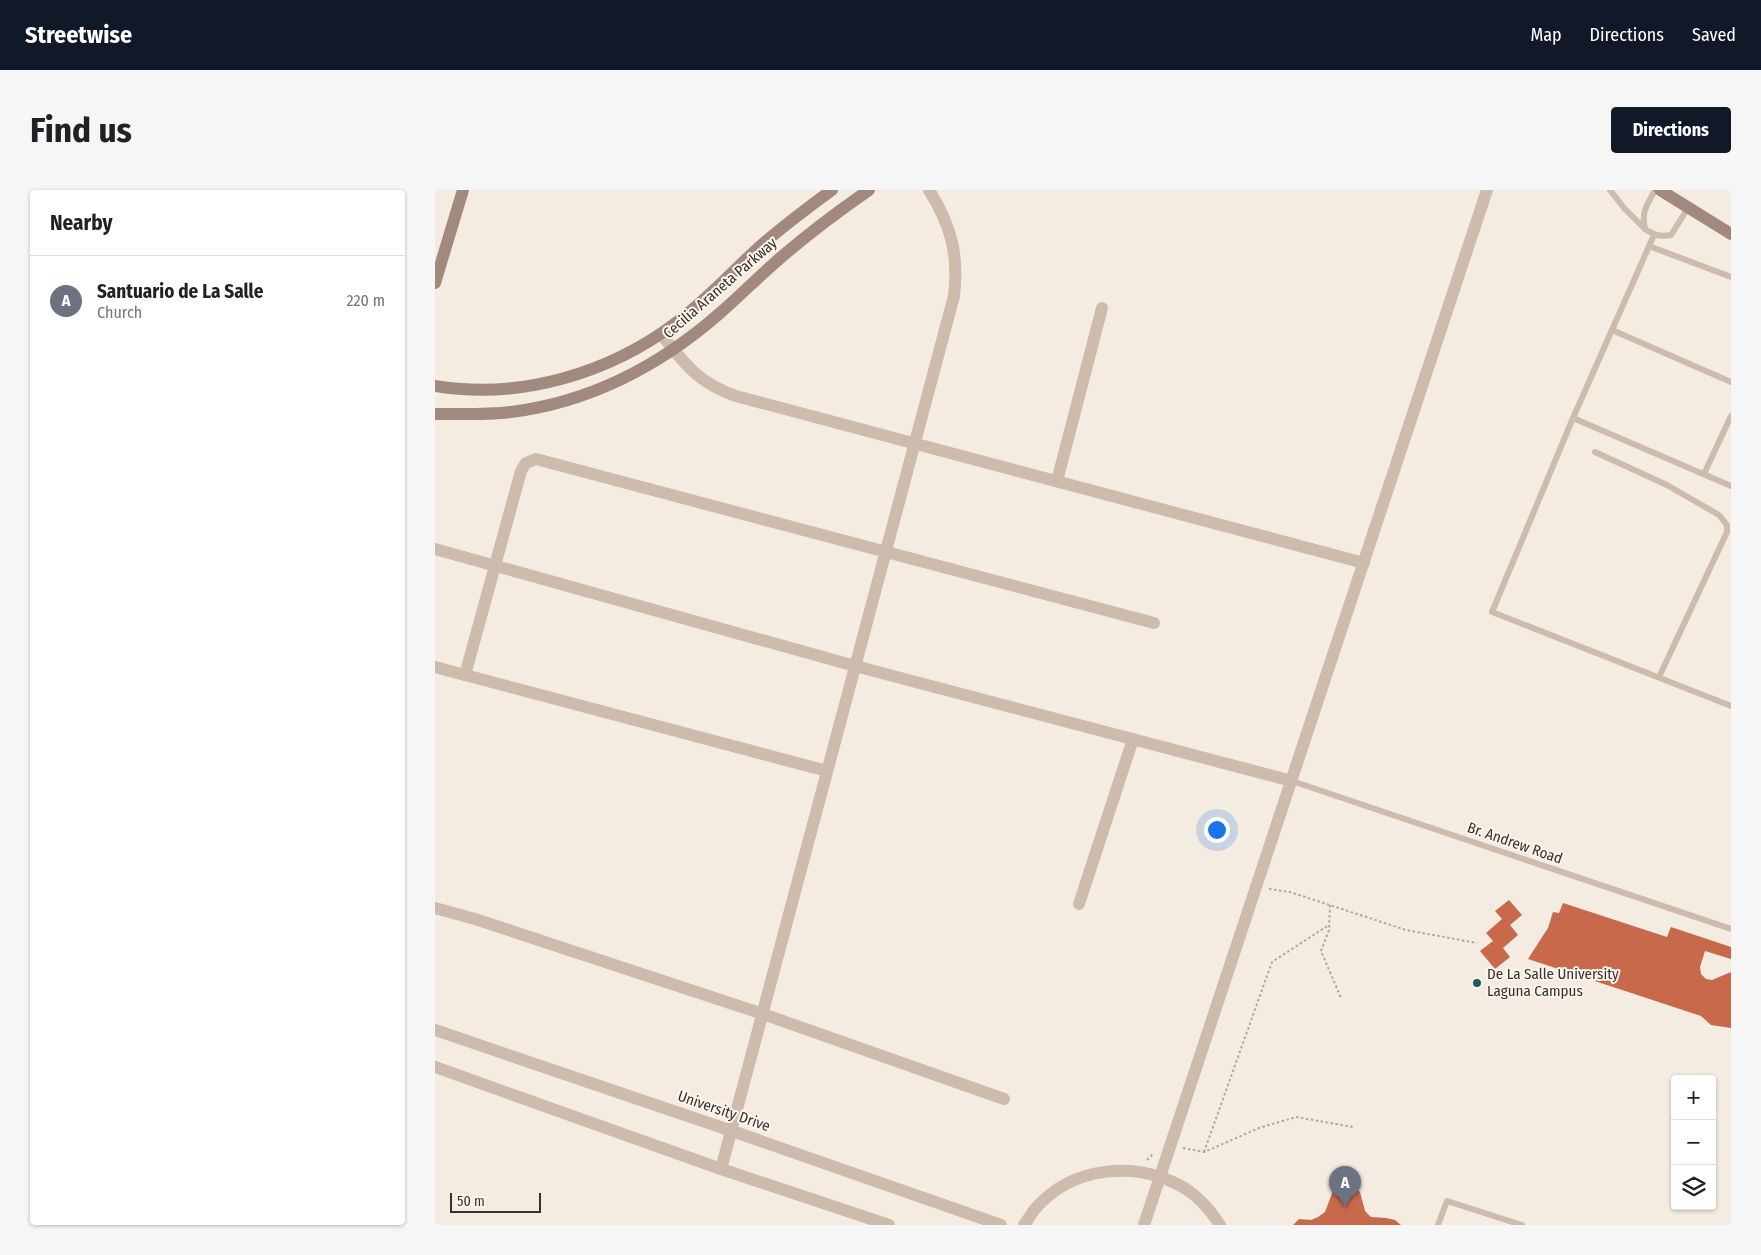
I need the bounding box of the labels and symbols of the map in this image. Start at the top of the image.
street label: Cecilia Araneta Parkway [660,234,781,342]
your location [1204,817,1230,843]
street label: Br. Andrew Road [1465,818,1565,868]
place label: De La Salle University Laguna Campus [1487,965,1619,1000]
marker: De La Salle University Laguna Campus [1471,977,1483,989]
street label: University Drive [675,1087,773,1135]
pin: A [1329,1166,1361,1207]
scale bar [450,1190,541,1213]

